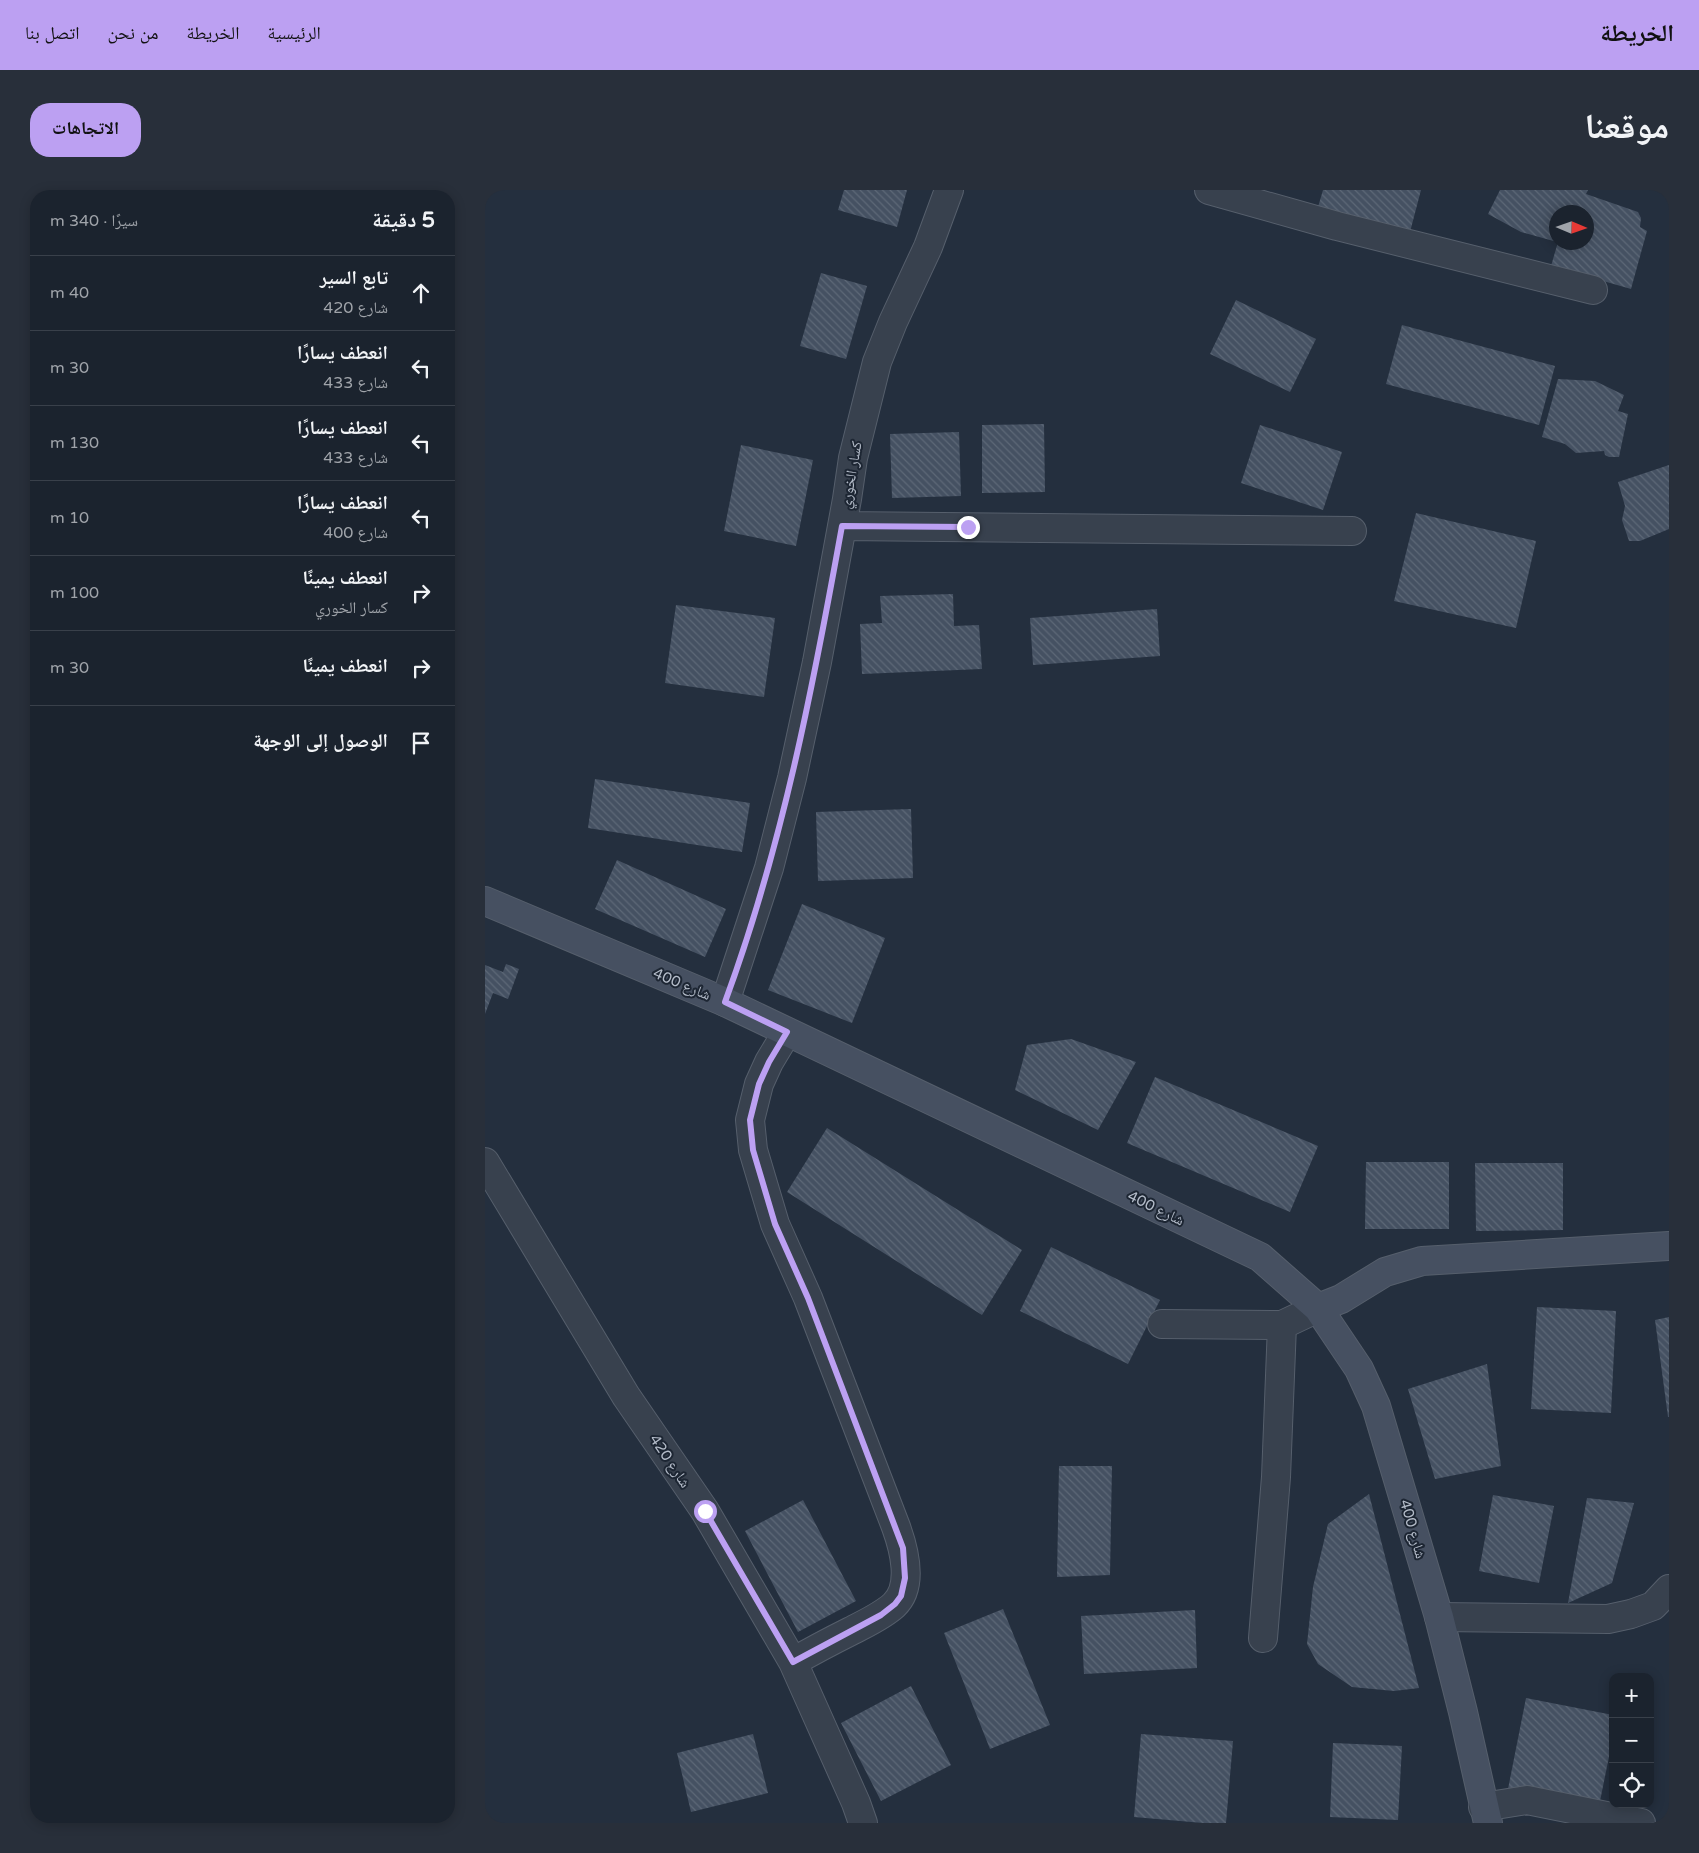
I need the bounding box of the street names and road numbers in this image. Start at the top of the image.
street label: كسار الخوري [836,440,869,511]
street label: شارع 400 [650,964,714,1005]
street label: شارع 400 [1124,1187,1187,1230]
street label: شارع 420 [645,1431,694,1492]
street label: شارع 400 [1395,1497,1430,1561]

